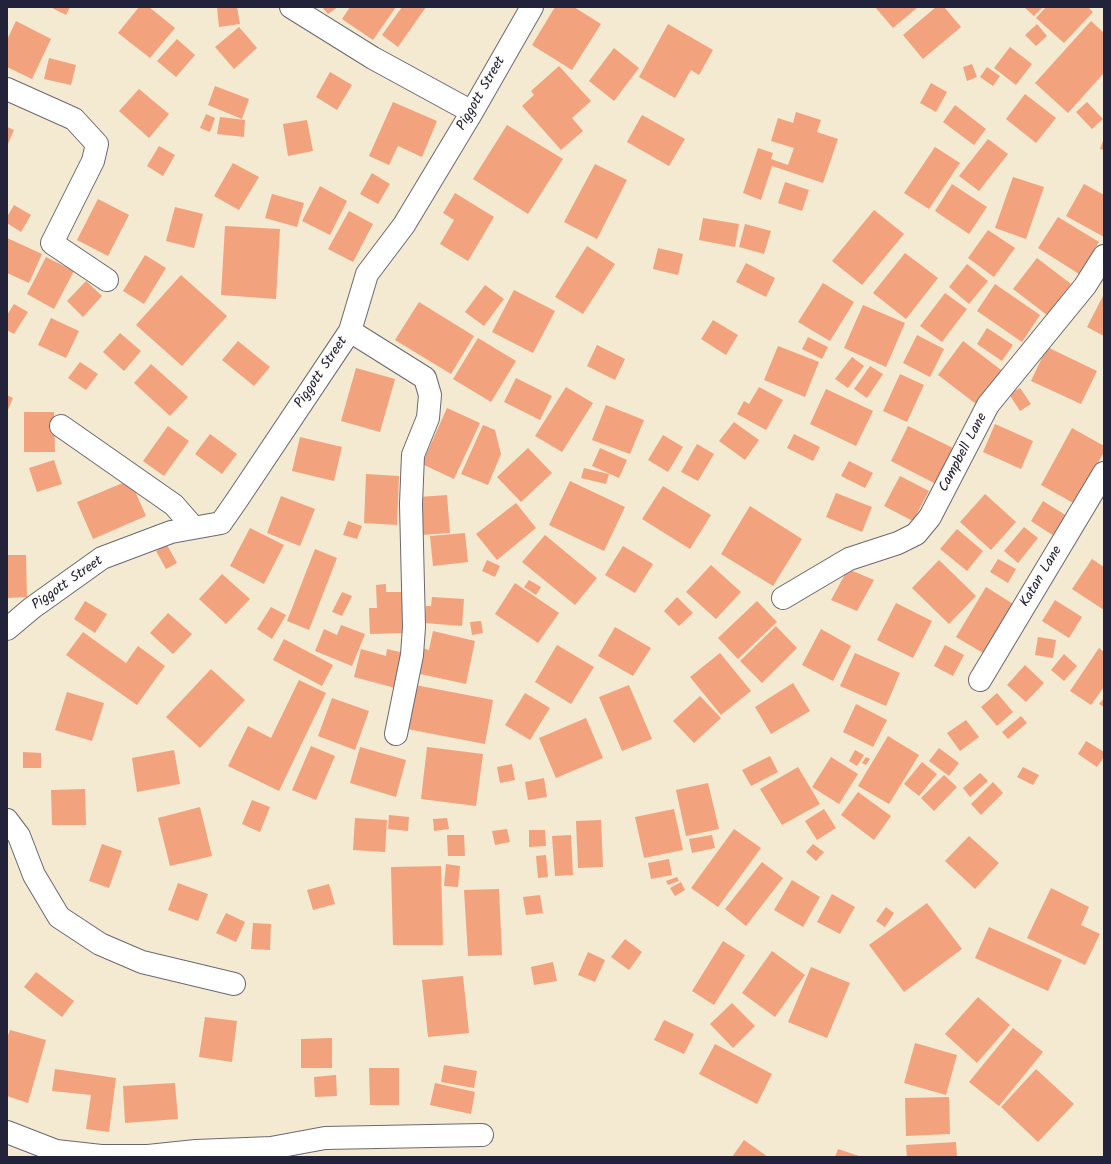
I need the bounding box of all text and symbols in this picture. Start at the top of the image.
street label: Piggott Street [454,54,510,134]
street label: Piggott Street [292,334,352,412]
street label: Campbell Lane [936,411,992,495]
street label: Katan Lane [1017,544,1067,610]
street label: Piggott Street [29,553,107,615]

